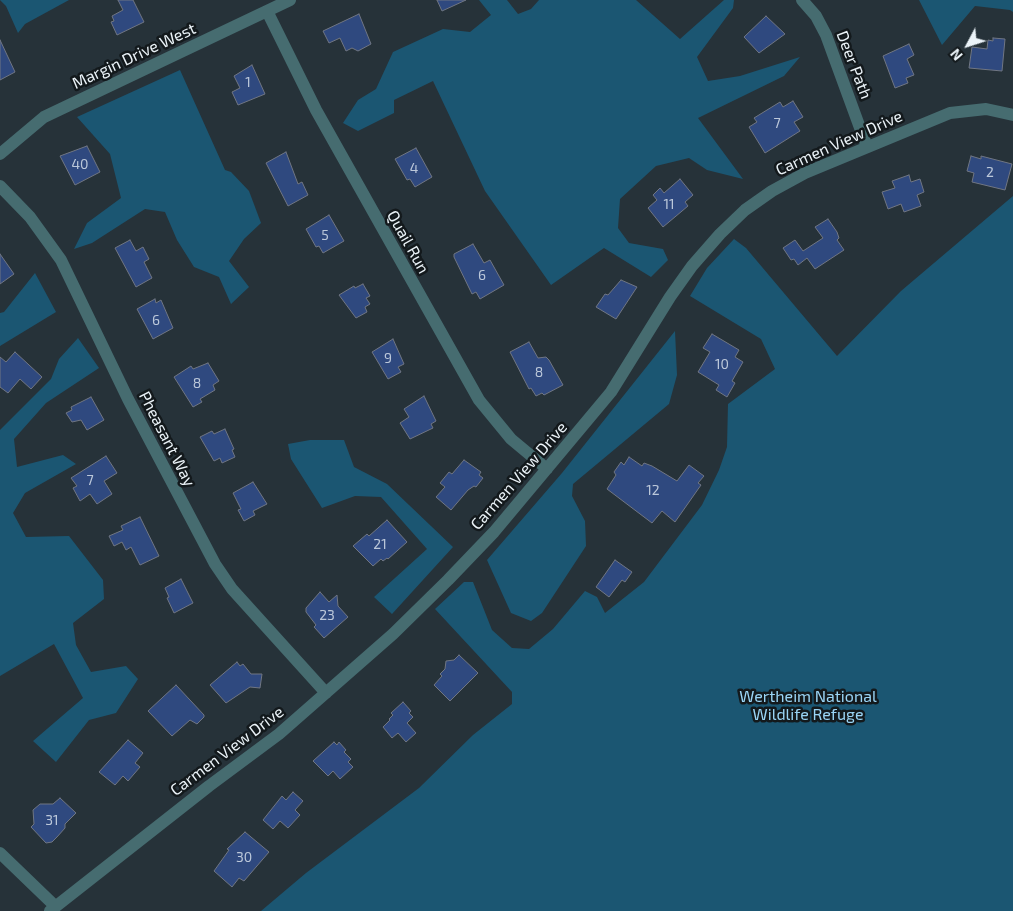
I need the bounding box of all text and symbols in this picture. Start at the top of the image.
street label: Margin Drive West [69,19,199,93]
north arrow [943,20,993,70]
street label: Deer Path [832,28,876,102]
text: N [946,46,966,64]
house number: 1 [245,74,251,90]
street label: Carmen View Drive [773,106,905,180]
house number: 7 [773,115,781,131]
house number: 40 [71,156,89,172]
house number: 4 [410,160,418,176]
house number: 2 [986,164,994,180]
house number: 11 [663,196,675,212]
street label: Quail Run [383,207,433,277]
house number: 5 [321,227,329,243]
house number: 6 [478,267,486,283]
house number: 6 [152,312,160,328]
house number: 9 [384,350,392,366]
house number: 10 [715,356,729,372]
house number: 8 [535,364,543,380]
house number: 8 [193,375,201,391]
street label: Pheasant Way [135,388,199,490]
street label: Carmen View Drive [467,418,571,534]
house number: 7 [86,472,94,488]
house number: 12 [646,482,660,498]
house number: 21 [373,536,387,552]
house number: 23 [319,607,335,623]
park label: Wertheim National Wildlife Refuge [739,687,877,725]
street label: Carmen View Drive [167,702,287,800]
house number: 31 [45,812,59,828]
house number: 30 [236,849,252,865]

